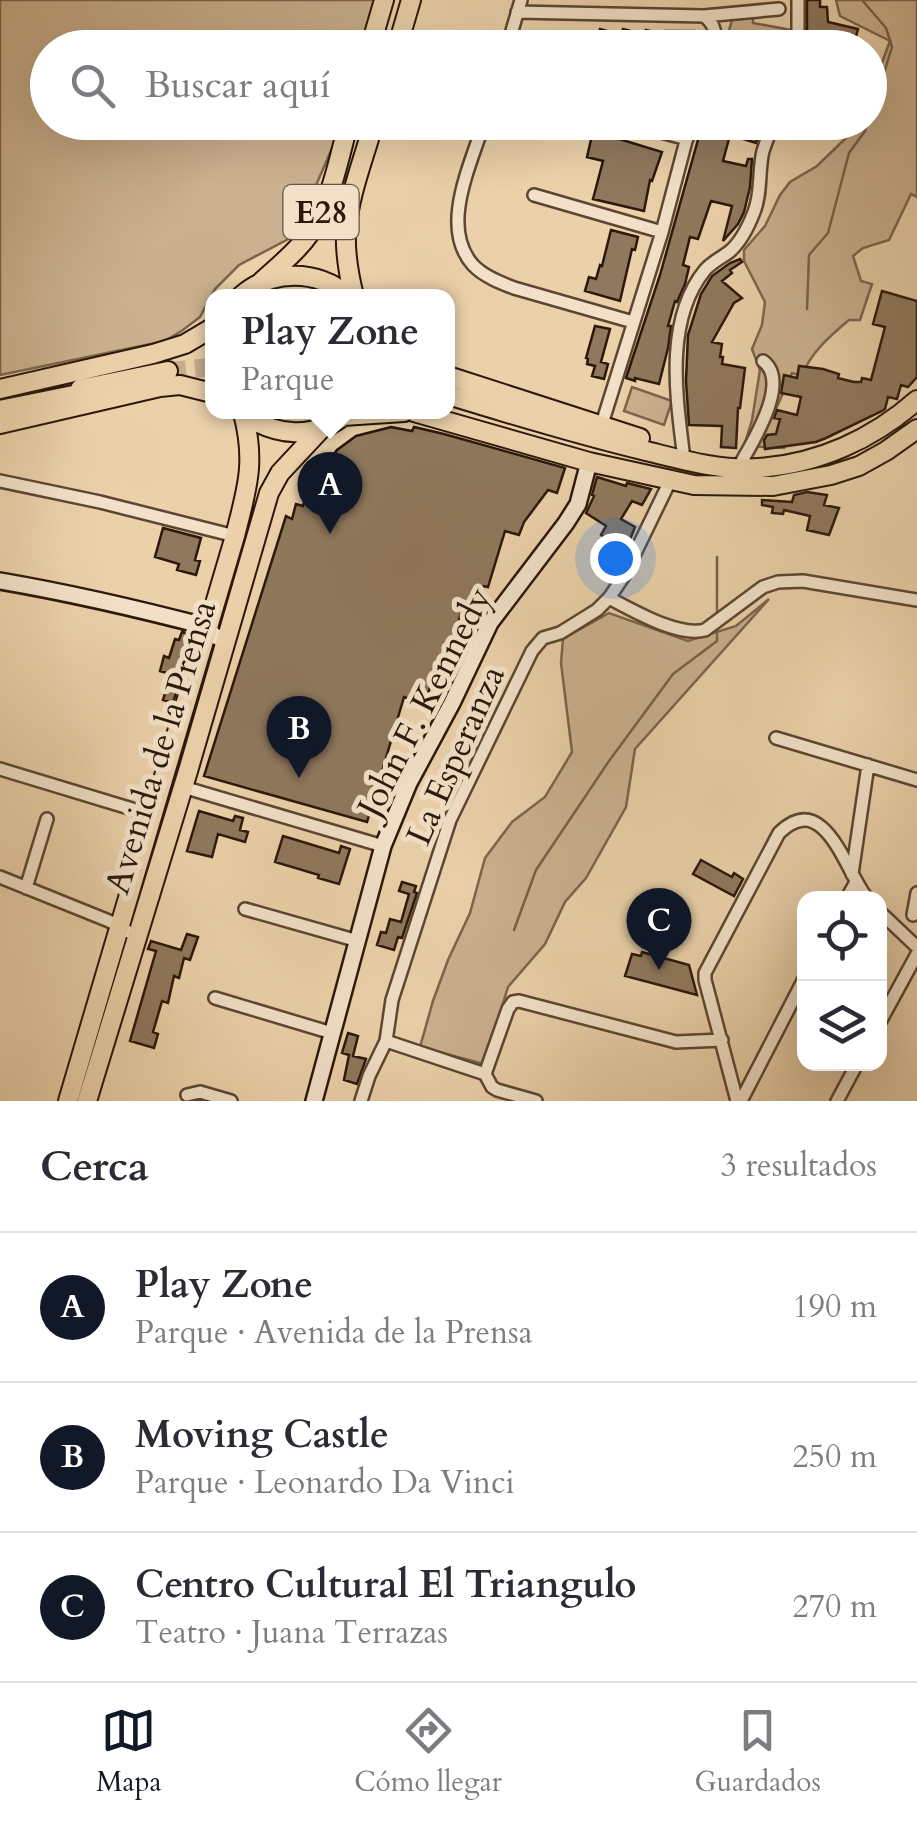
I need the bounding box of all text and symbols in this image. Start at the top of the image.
search box [30,30,887,140]
icon: search [65,58,120,113]
text: Buscar aquí [145,59,331,111]
road number: E28 [284,185,358,239]
popup [205,289,455,419]
text: Play Zone [241,306,419,358]
text: Parque [241,358,335,402]
pin: A [298,452,362,534]
your location [590,533,641,584]
street label: John F. Kennedy [344,579,504,830]
street label: Avenida de la Prensa [93,595,228,900]
street label: La Esperanza [395,658,517,853]
pin: B [266,696,332,778]
pin: C [626,888,692,970]
map controls [797,891,887,1071]
button: locate [797,891,887,981]
button: layers [797,981,887,1071]
text: Cerca [40,1138,149,1195]
text: 3 resultados [720,1144,877,1188]
text: Play Zone [135,1259,313,1311]
text: A [60,1285,85,1329]
text: 190 m [792,1285,877,1329]
text: Parque · Avenida de la Prensa [135,1311,533,1355]
text: Moving Castle [135,1409,389,1461]
text: B [61,1435,84,1479]
text: 250 m [792,1435,877,1479]
text: Parque · Leonardo Da Vinci [135,1461,514,1505]
text: Centro Cultural El Triangulo [135,1559,636,1611]
text: C [60,1585,85,1629]
text: 270 m [792,1585,877,1629]
text: Teatro · Juana Terrazas [135,1611,448,1655]
tab: Mapa [96,1703,162,1801]
tab: Cómo llegar [354,1703,502,1801]
tab: Guardados [695,1703,821,1801]

